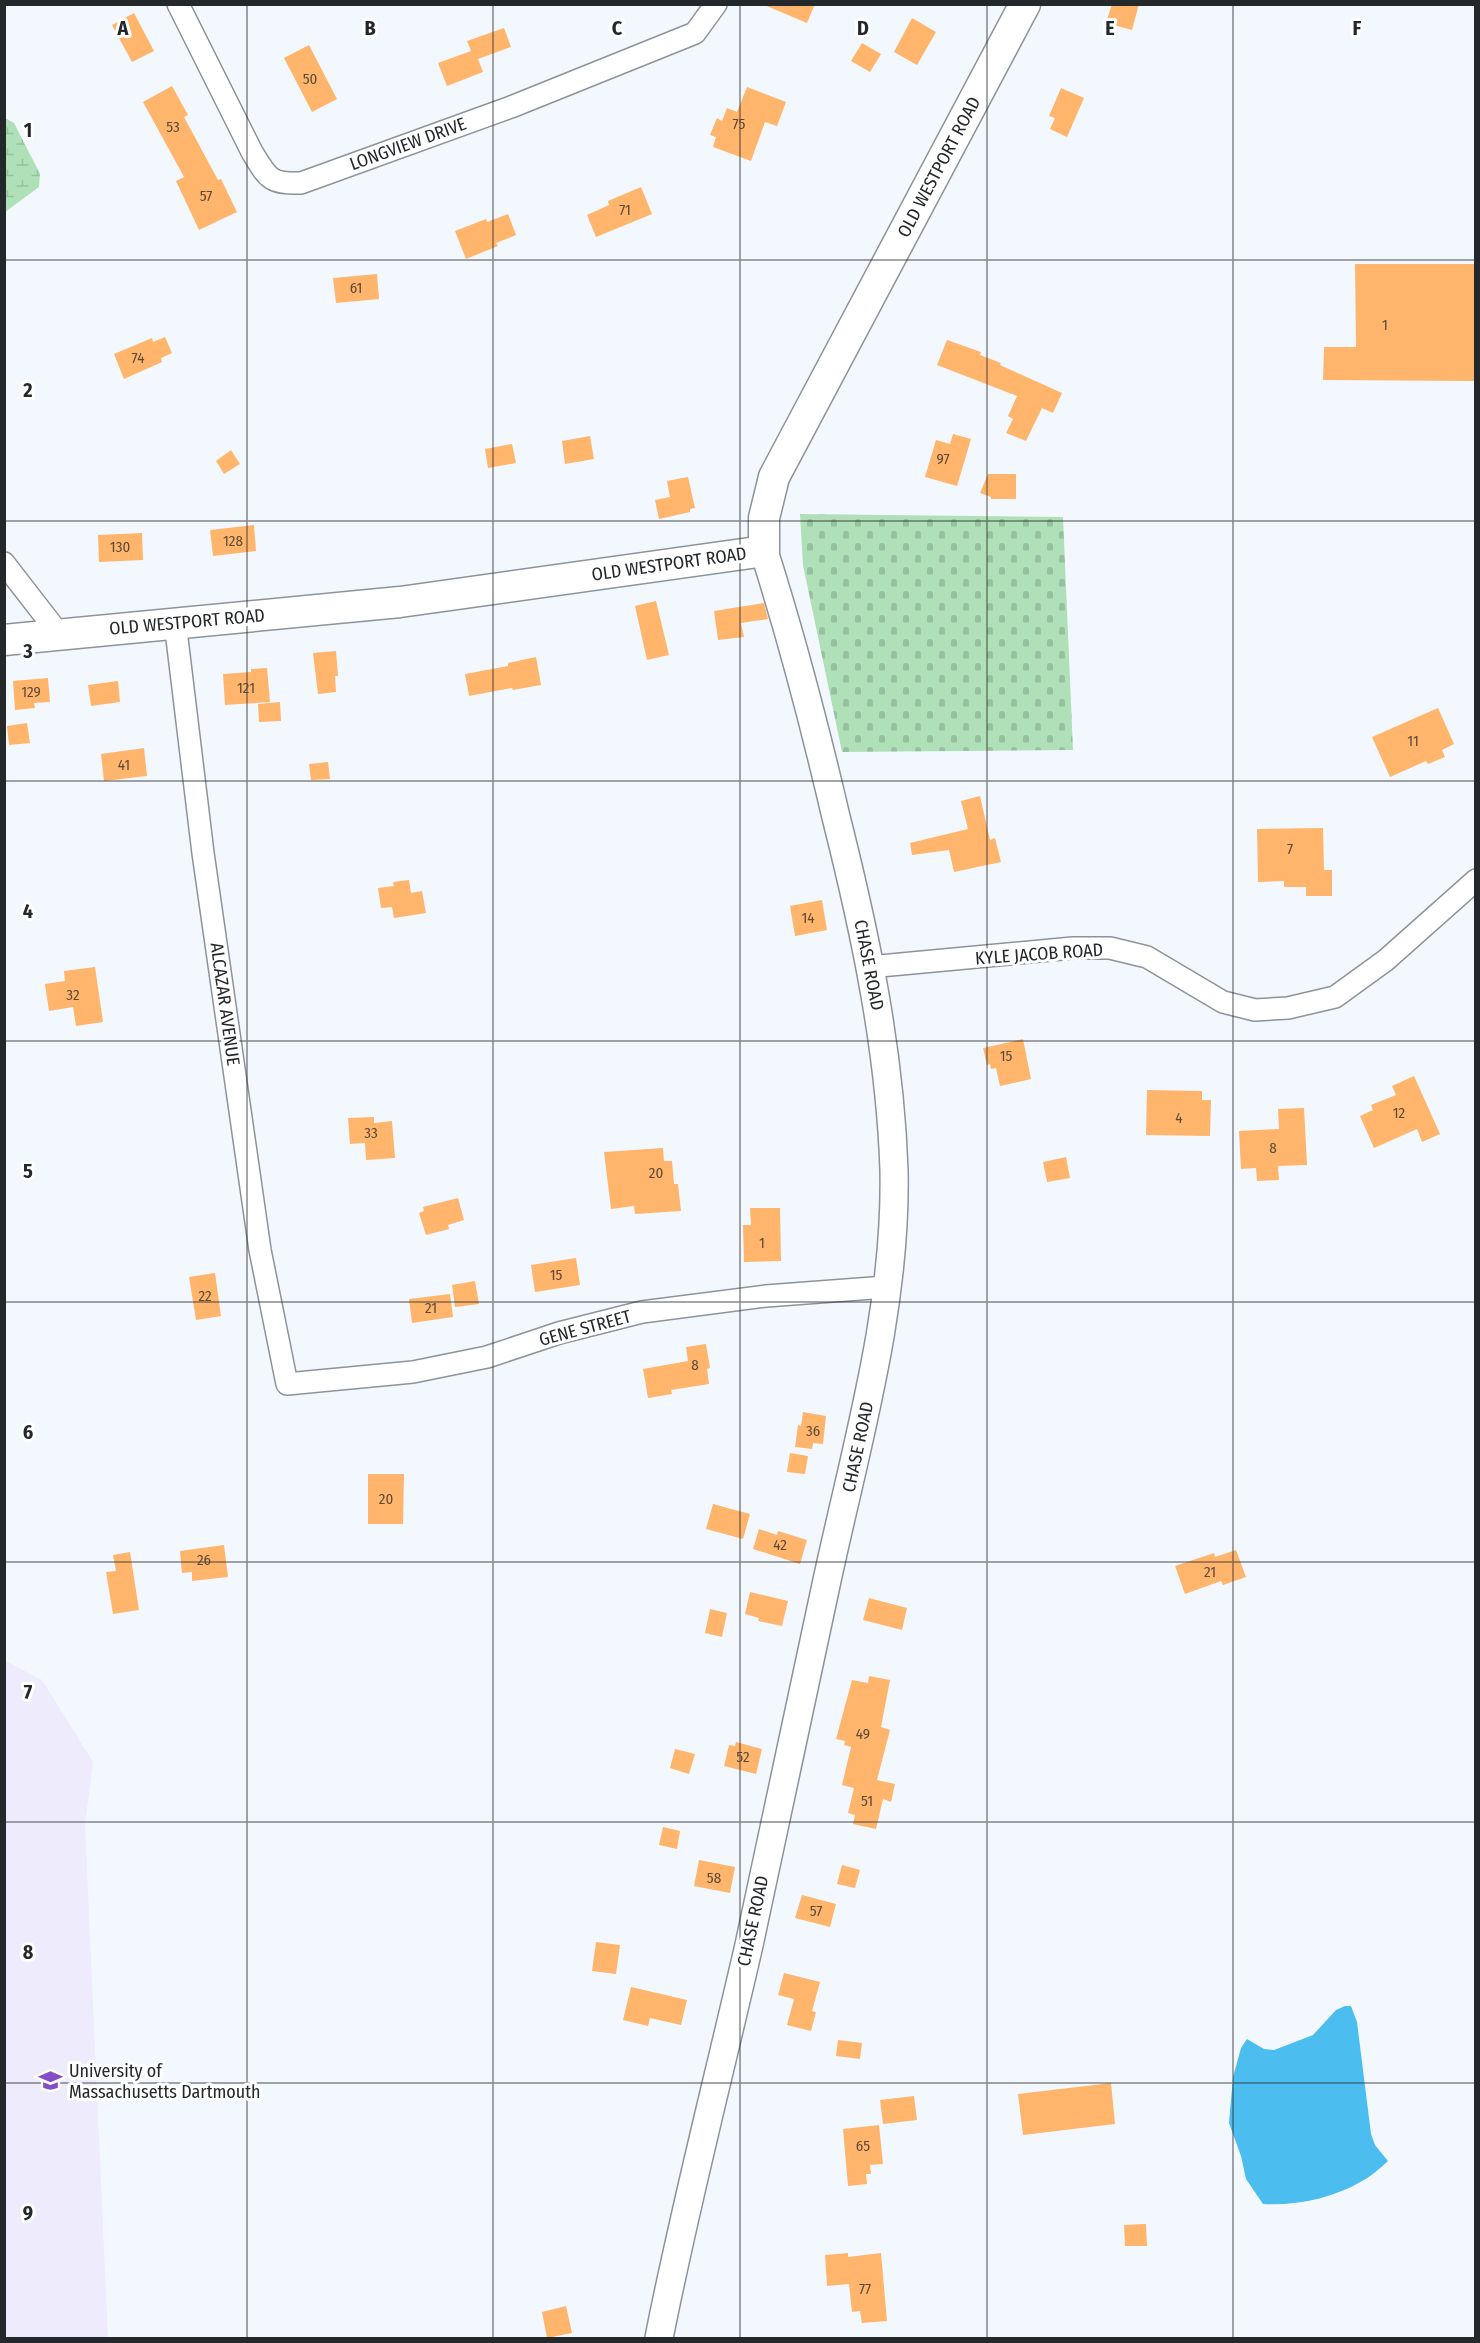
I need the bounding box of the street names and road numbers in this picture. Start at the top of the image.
street label: OLD WESTPORT ROAD [893,93,985,241]
street label: LONGVIEW DRIVE [347,113,469,175]
street label: OLD WESTPORT ROAD [590,542,748,586]
street label: OLD WESTPORT ROAD [108,604,266,640]
street label: CHASE ROAD [849,918,889,1012]
street label: KYLE JACOB ROAD [974,939,1104,969]
street label: ALCAZAR AVENUE [205,941,245,1067]
street label: GENE STREET [537,1305,634,1351]
street label: CHASE ROAD [838,1400,878,1494]
street label: CHASE ROAD [733,1874,773,1968]

